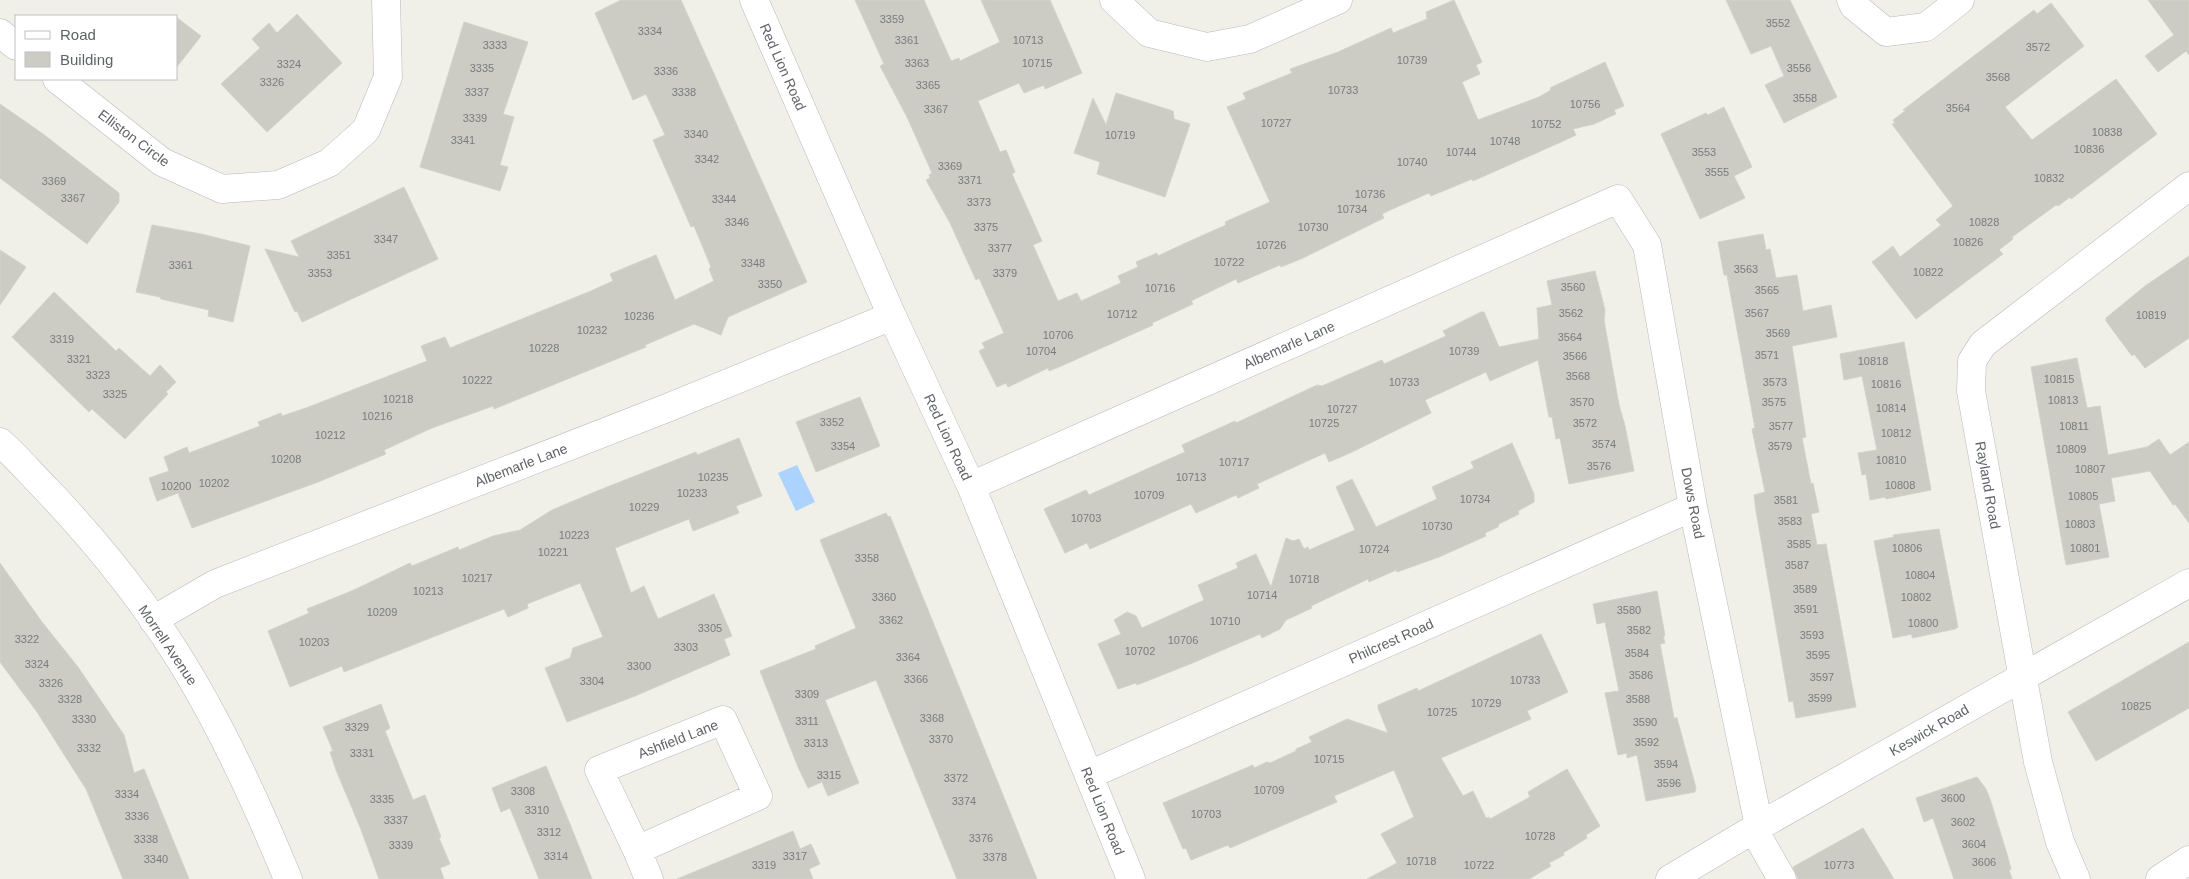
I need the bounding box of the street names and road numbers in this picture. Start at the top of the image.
street label: Red Lion Road [757,21,809,113]
street label: Elliston Circle [95,106,173,170]
street label: Albemarle Lane [1241,318,1337,372]
street label: Red Lion Road [921,391,975,483]
street label: Albemarle Lane [472,440,570,490]
street label: Rayland Road [1972,440,2004,530]
street label: Dows Road [1678,466,1708,540]
street label: Morrell Avenue [135,602,201,688]
street label: Philcrest Road [1346,615,1436,667]
street label: Keswick Road [1887,701,1971,759]
street label: Ashfield Lane [636,716,721,762]
street label: Red Lion Road [1078,765,1128,857]

